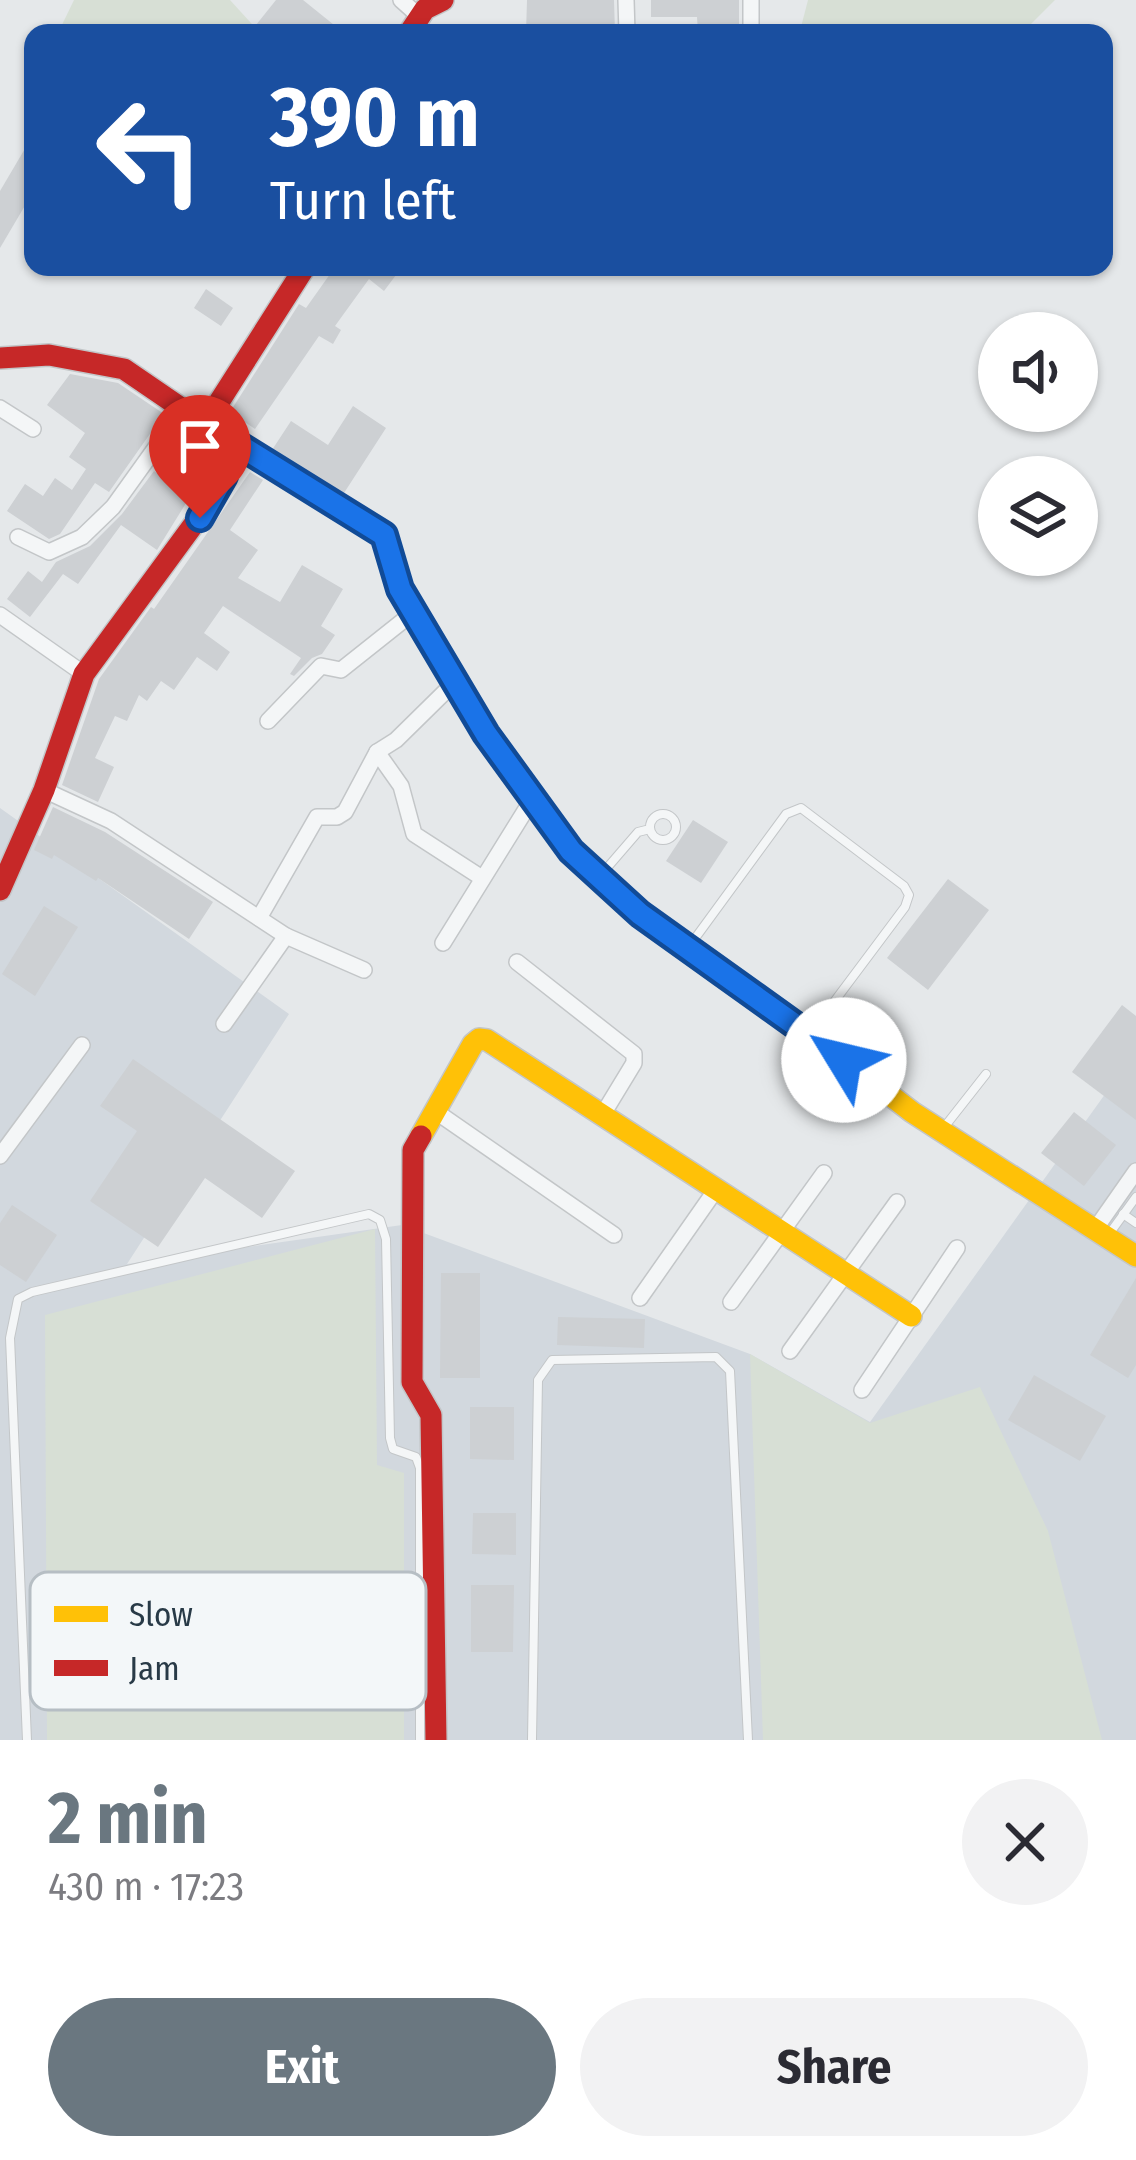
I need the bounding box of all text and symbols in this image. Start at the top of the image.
text: 390 m [270,67,480,168]
icon: left [72,72,228,228]
text: Turn left [270,169,456,233]
map controls [978,312,1098,576]
button: sound [978,312,1098,432]
pin [149,395,251,518]
icon: arrive [167,413,233,479]
button: layers [978,456,1098,576]
position arrow [781,997,907,1123]
legend [30,1572,426,1710]
text: Slow [129,1595,193,1635]
text: Jam [129,1649,180,1689]
text: 2 min [48,1776,208,1862]
button: close [962,1779,1088,1905]
text: 430 m · 17:23 [48,1864,244,1910]
button: Exit [48,1998,556,2136]
button: Share [580,1998,1088,2136]

